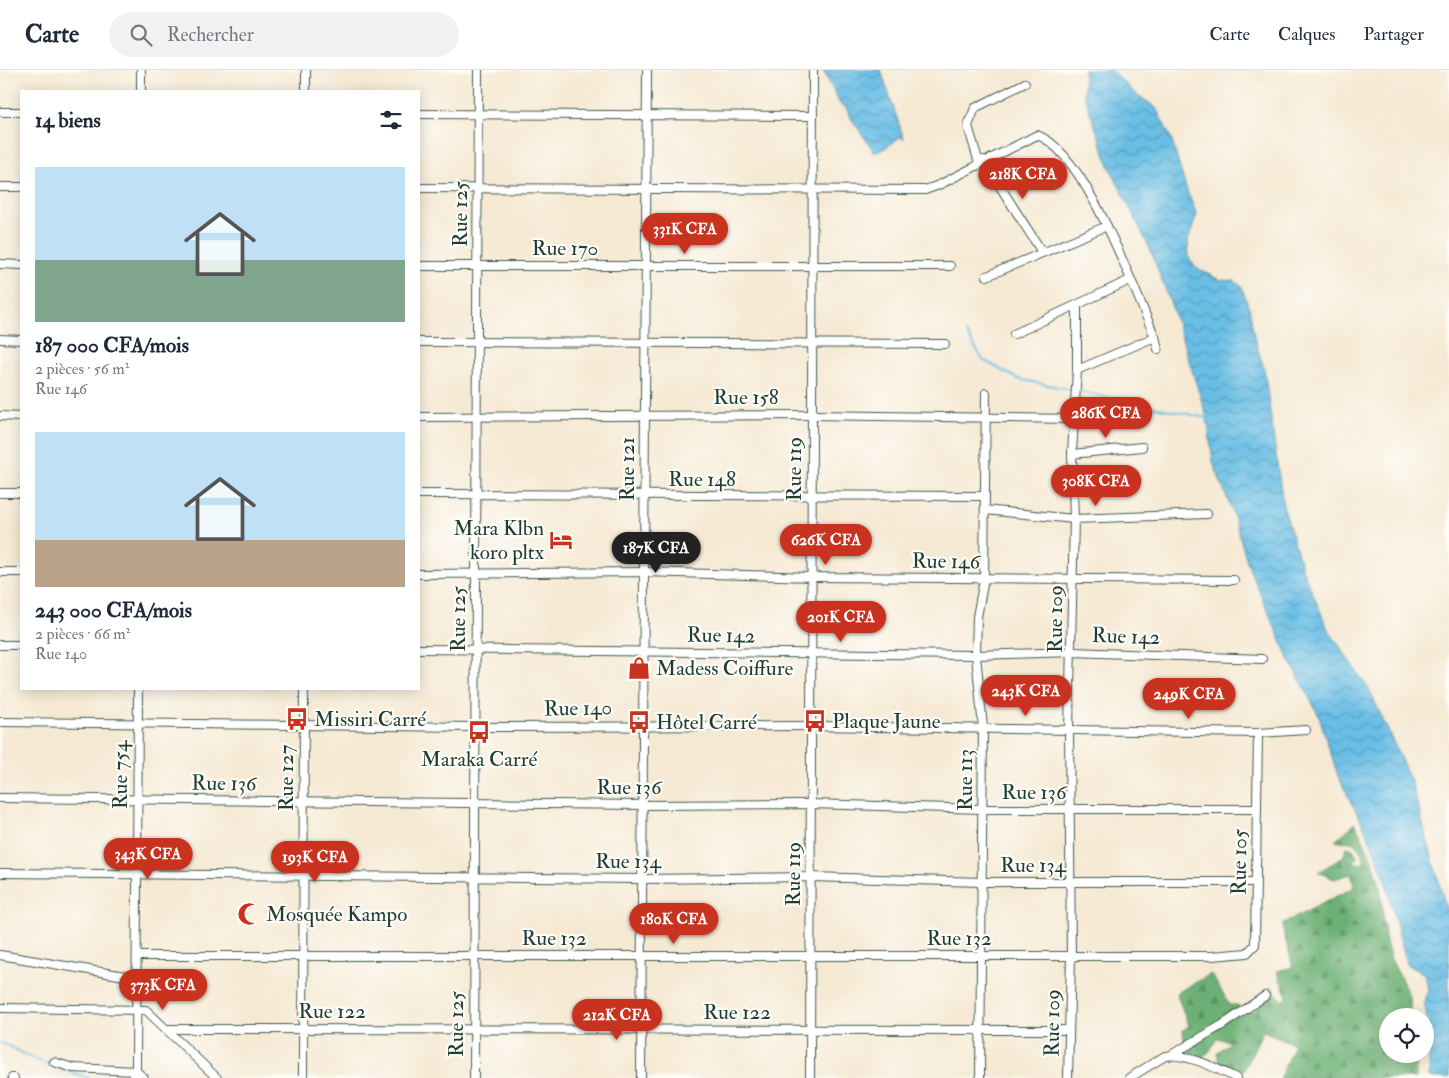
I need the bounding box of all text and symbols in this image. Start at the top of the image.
search box [109,12,459,57]
text: Carte [25,19,79,50]
icon: search [127,21,155,49]
text: Rechercher [167,23,254,47]
text: Carte [1209,23,1250,46]
text: Calques [1278,23,1335,46]
text: Partager [1363,23,1424,46]
icon: filters [377,106,405,134]
text: 14 biens [35,107,101,134]
pin: 218K CFA [971,158,1075,200]
text: 218K CFA [989,164,1057,184]
street label: Rue 125 [447,180,474,247]
icon: home [175,199,265,289]
pin: 331K CFA [633,212,737,255]
text: 331K CFA [653,219,717,239]
street label: Rue 170 [532,235,598,262]
text: 187 000 CFA/mois [35,332,189,359]
text: 2 pièces · 56 m² [35,359,129,379]
text: Rue 146 [35,379,87,399]
street label: Rue 158 [713,384,779,411]
pin: 286K CFA [1054,396,1158,439]
text: 286K CFA [1071,403,1141,423]
street label: Rue 121 [614,437,641,501]
street label: Rue 119 [781,437,808,501]
icon: home [175,464,265,554]
pin: 308K CFA [1044,464,1148,507]
street label: Rue 148 [668,466,736,493]
text: 308K CFA [1062,471,1130,491]
place label: Mara Klbn koro pltx [453,515,545,566]
pin: 626K CFA [774,524,878,566]
hotel icon: Mara Klbn koro pltx [548,527,574,553]
text: 626K CFA [791,530,861,550]
pin: 187K CFA [604,532,708,574]
text: 187K CFA [623,538,689,558]
street label: Rue 146 [912,547,982,576]
street label: Rue 125 [445,585,472,652]
street label: Rue 109 [1042,585,1069,653]
text: 243 000 CFA/mois [35,597,192,624]
pin: 201K CFA [789,600,893,643]
text: 201K CFA [807,607,875,627]
street label: Rue 142 [687,621,755,650]
street label: Rue 142 [1091,622,1161,651]
text: 2 pièces · 66 m² [35,624,130,644]
text: Rue 140 [35,644,87,664]
shop icon: Madess Coiffure [626,655,652,681]
place label: Madess Coiffure [656,655,793,682]
pin: 243K CFA [974,674,1078,717]
pin: 249K CFA [1137,678,1241,720]
text: 243K CFA [992,681,1060,701]
text: 249K CFA [1154,684,1224,704]
street label: Rue 140 [544,694,612,723]
bus stop icon: Missiri Carré [284,706,310,732]
place label: Missiri Carré [314,706,426,733]
bus stop icon: Plaque Jaune [802,708,828,734]
place label: Plaque Jaune [832,708,941,735]
bus stop icon: Hôtel Carré [626,709,652,735]
place label: Hôtel Carré [656,709,757,736]
bus stop icon: Maraka Carré [466,719,492,745]
street label: Rue 754 [107,739,134,809]
street label: Rue 127 [273,744,300,811]
place label: Maraka Carré [421,746,537,773]
street label: Rue 113 [952,749,979,811]
street label: Rue 136 [191,769,258,798]
street label: Rue 136 [596,774,663,801]
street label: Rue 136 [1001,779,1068,806]
street label: Rue 105 [1225,828,1254,895]
pin: 343K CFA [96,838,200,880]
pin: 193K CFA [263,840,367,883]
street label: Rue 119 [780,842,807,906]
text: 343K CFA [115,844,181,864]
text: 193K CFA [282,847,348,867]
street label: Rue 134 [595,848,663,875]
street label: Rue 134 [1000,852,1068,879]
mosque icon: Mosquée Kampo [236,901,262,927]
place label: Mosquée Kampo [266,901,407,928]
pin: 180K CFA [622,902,726,945]
text: 180K CFA [640,909,708,929]
street label: Rue 132 [521,925,587,952]
street label: Rue 132 [926,925,992,952]
pin: 373K CFA [111,968,215,1011]
text: 373K CFA [130,975,196,995]
street label: Rue 109 [1038,989,1067,1057]
street label: Rue 125 [443,990,470,1057]
street label: Rue 122 [298,998,366,1025]
pin: 212K CFA [565,998,669,1041]
street label: Rue 122 [703,999,771,1026]
text: 212K CFA [583,1005,651,1025]
map controls [1379,1008,1434,1063]
button: locate [1379,1008,1434,1063]

